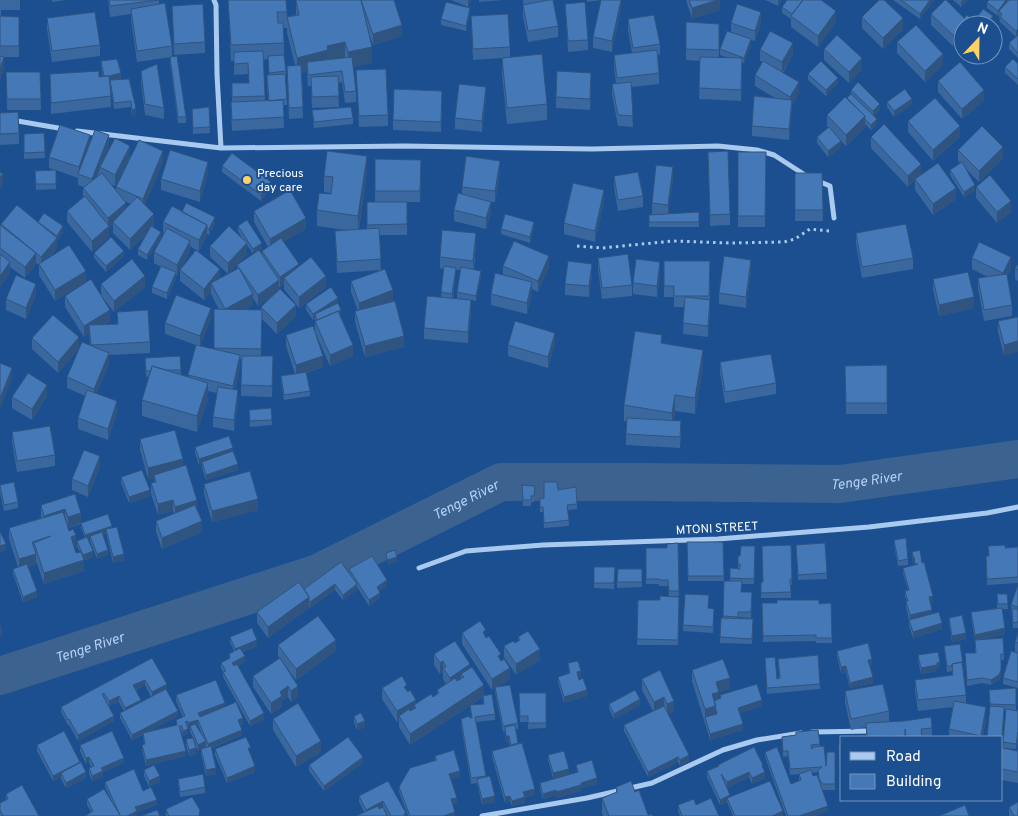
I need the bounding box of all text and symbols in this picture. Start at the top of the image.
north arrow [953,15,1003,65]
text: N [974,20,990,39]
place label: Precious day care [257,166,304,196]
marker: Precious day care [241,174,253,186]
water label: Tenge River [830,468,905,494]
water label: Tenge River [430,477,503,525]
street label: MTONI STREET [675,519,759,539]
water label: Tenge River [53,629,128,668]
legend [840,736,1003,801]
text: Road [886,748,921,767]
text: Building [886,773,941,792]

